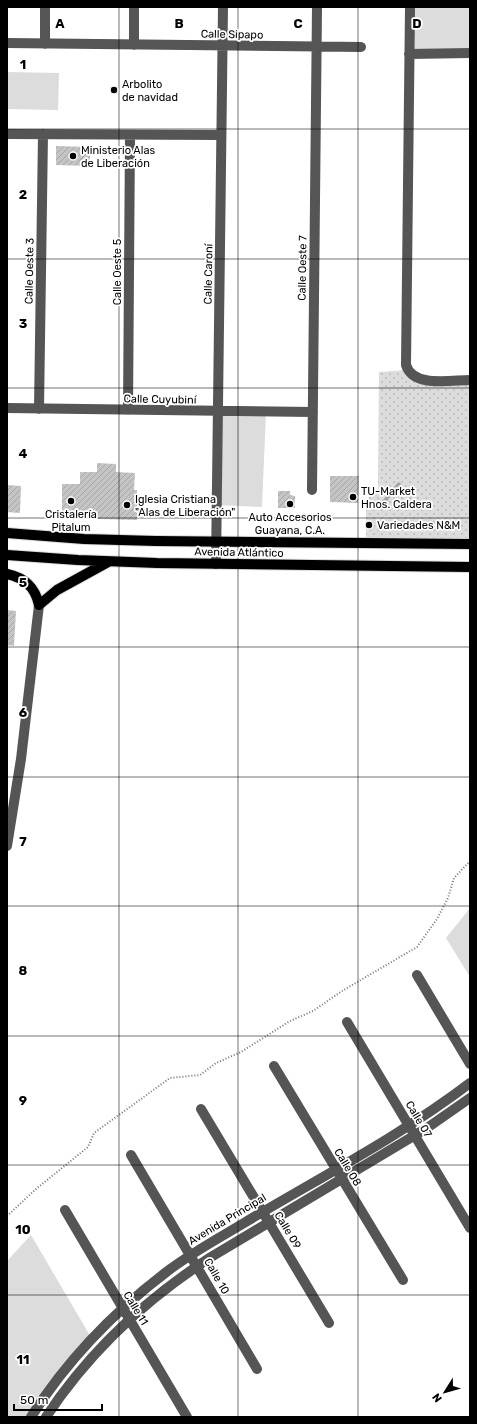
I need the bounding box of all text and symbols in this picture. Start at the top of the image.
text: A [55,16,65,31]
text: B [174,16,184,31]
text: C [293,16,303,31]
text: D [412,16,422,31]
street label: Calle Sipapo [201,27,263,42]
text: 1 [20,57,26,72]
place label: Arbolito de navidad [122,78,178,104]
marker: Arbolito de navidad [109,85,119,95]
place label: Ministerio Alas de Liberación [81,144,155,170]
marker: Ministerio Alas de Liberación [68,151,78,161]
text: 2 [19,187,27,202]
street label: Calle Oeste 7 [295,235,310,301]
street label: Calle Oeste 3 [22,237,37,304]
street label: Calle Oeste 5 [111,238,124,305]
street label: Calle Caroní [201,242,216,304]
text: 3 [19,316,28,331]
street label: Calle Cuyubiní [123,392,198,407]
text: 4 [19,446,28,461]
place label: TU-Market Hnos. Caldera [361,485,432,511]
marker: TU-Market Hnos. Caldera [348,492,358,502]
place label: Iglesia Cristiana "Alas de Liberación" [135,493,235,519]
marker: Cristalería Pitalum [66,496,76,506]
marker: Auto Accesorios Guayana, C.A. [285,499,295,509]
marker: Iglesia Cristiana "Alas de Liberación" [122,500,132,510]
place label: Cristalería Pitalum [45,508,97,534]
place label: Auto Accesorios Guayana, C.A. [248,511,332,537]
place label: Variedades N&M [377,519,460,532]
marker: Variedades N&M [364,520,374,530]
street label: Avenida Atlántico [194,545,284,560]
text: 5 [19,575,27,590]
text: 6 [19,705,28,720]
text: 7 [19,834,27,849]
text: 8 [19,963,28,978]
text: 9 [19,1093,27,1108]
street label: Calle 07 [403,1099,435,1140]
street label: Calle 08 [331,1146,364,1188]
street label: Avenida Principal [186,1191,268,1248]
street label: Calle 09 [271,1209,304,1251]
text: 10 [15,1222,31,1237]
street label: Calle 10 [201,1256,232,1297]
street label: Calle 11 [120,1289,151,1327]
text: 11 [17,1352,29,1367]
north arrow [425,1372,465,1412]
scale bar [14,1386,102,1412]
text: N [430,1391,445,1405]
text: 50 m [20,1393,48,1407]

